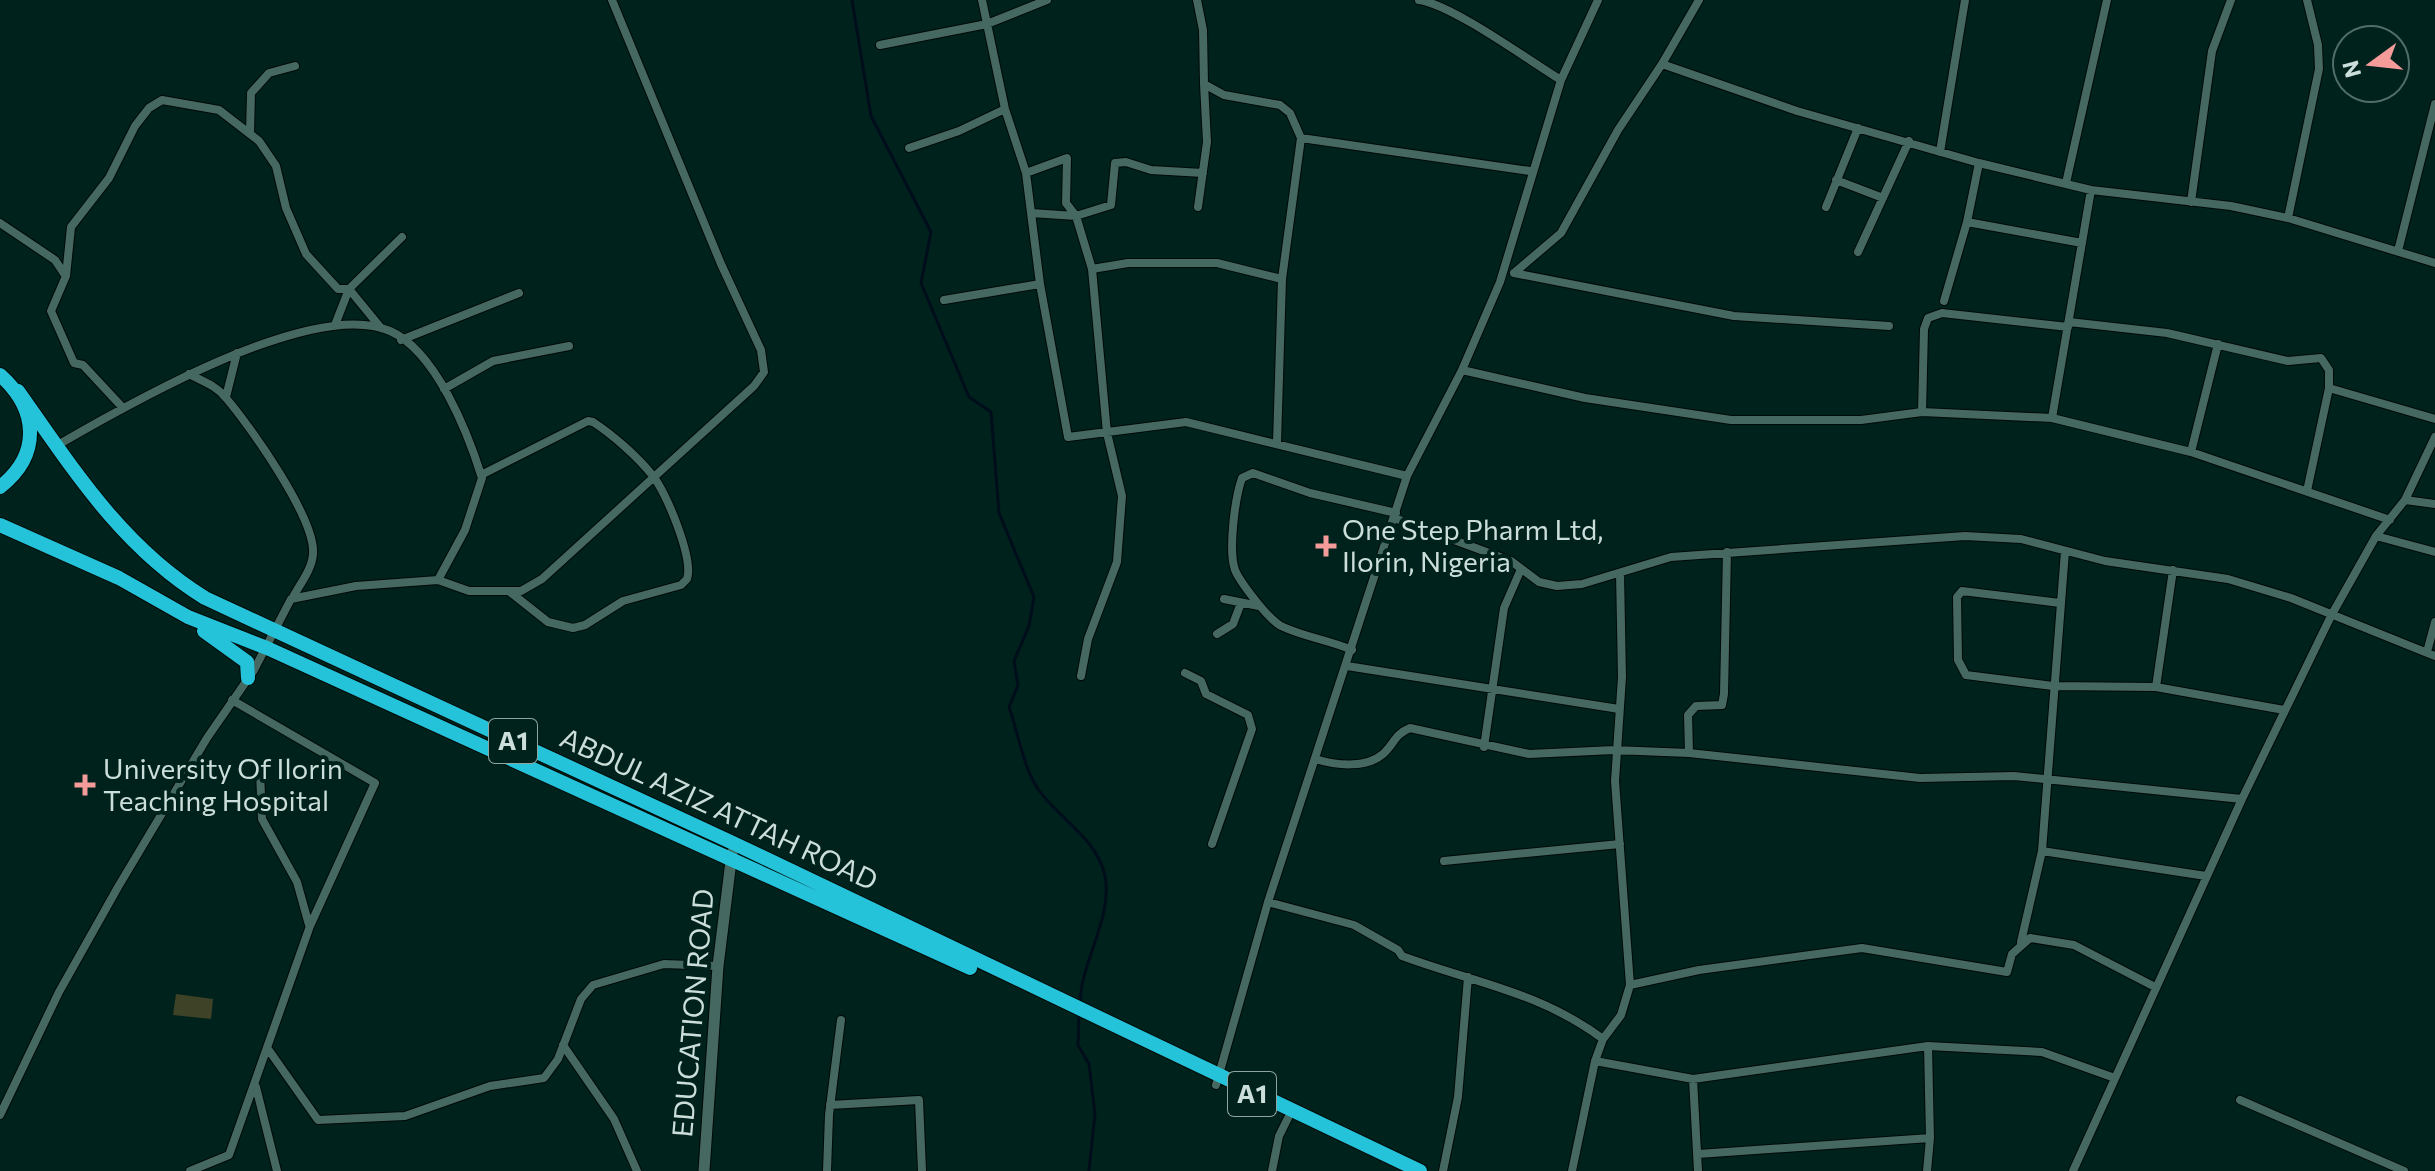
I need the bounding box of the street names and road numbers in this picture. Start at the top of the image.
road number: A1 [489,719,537,763]
street label: ABDUL AZIZ ATTAH ROAD [555,720,884,897]
street label: EDUCATION ROAD [664,887,720,1139]
road number: A1 [1228,1072,1276,1116]

